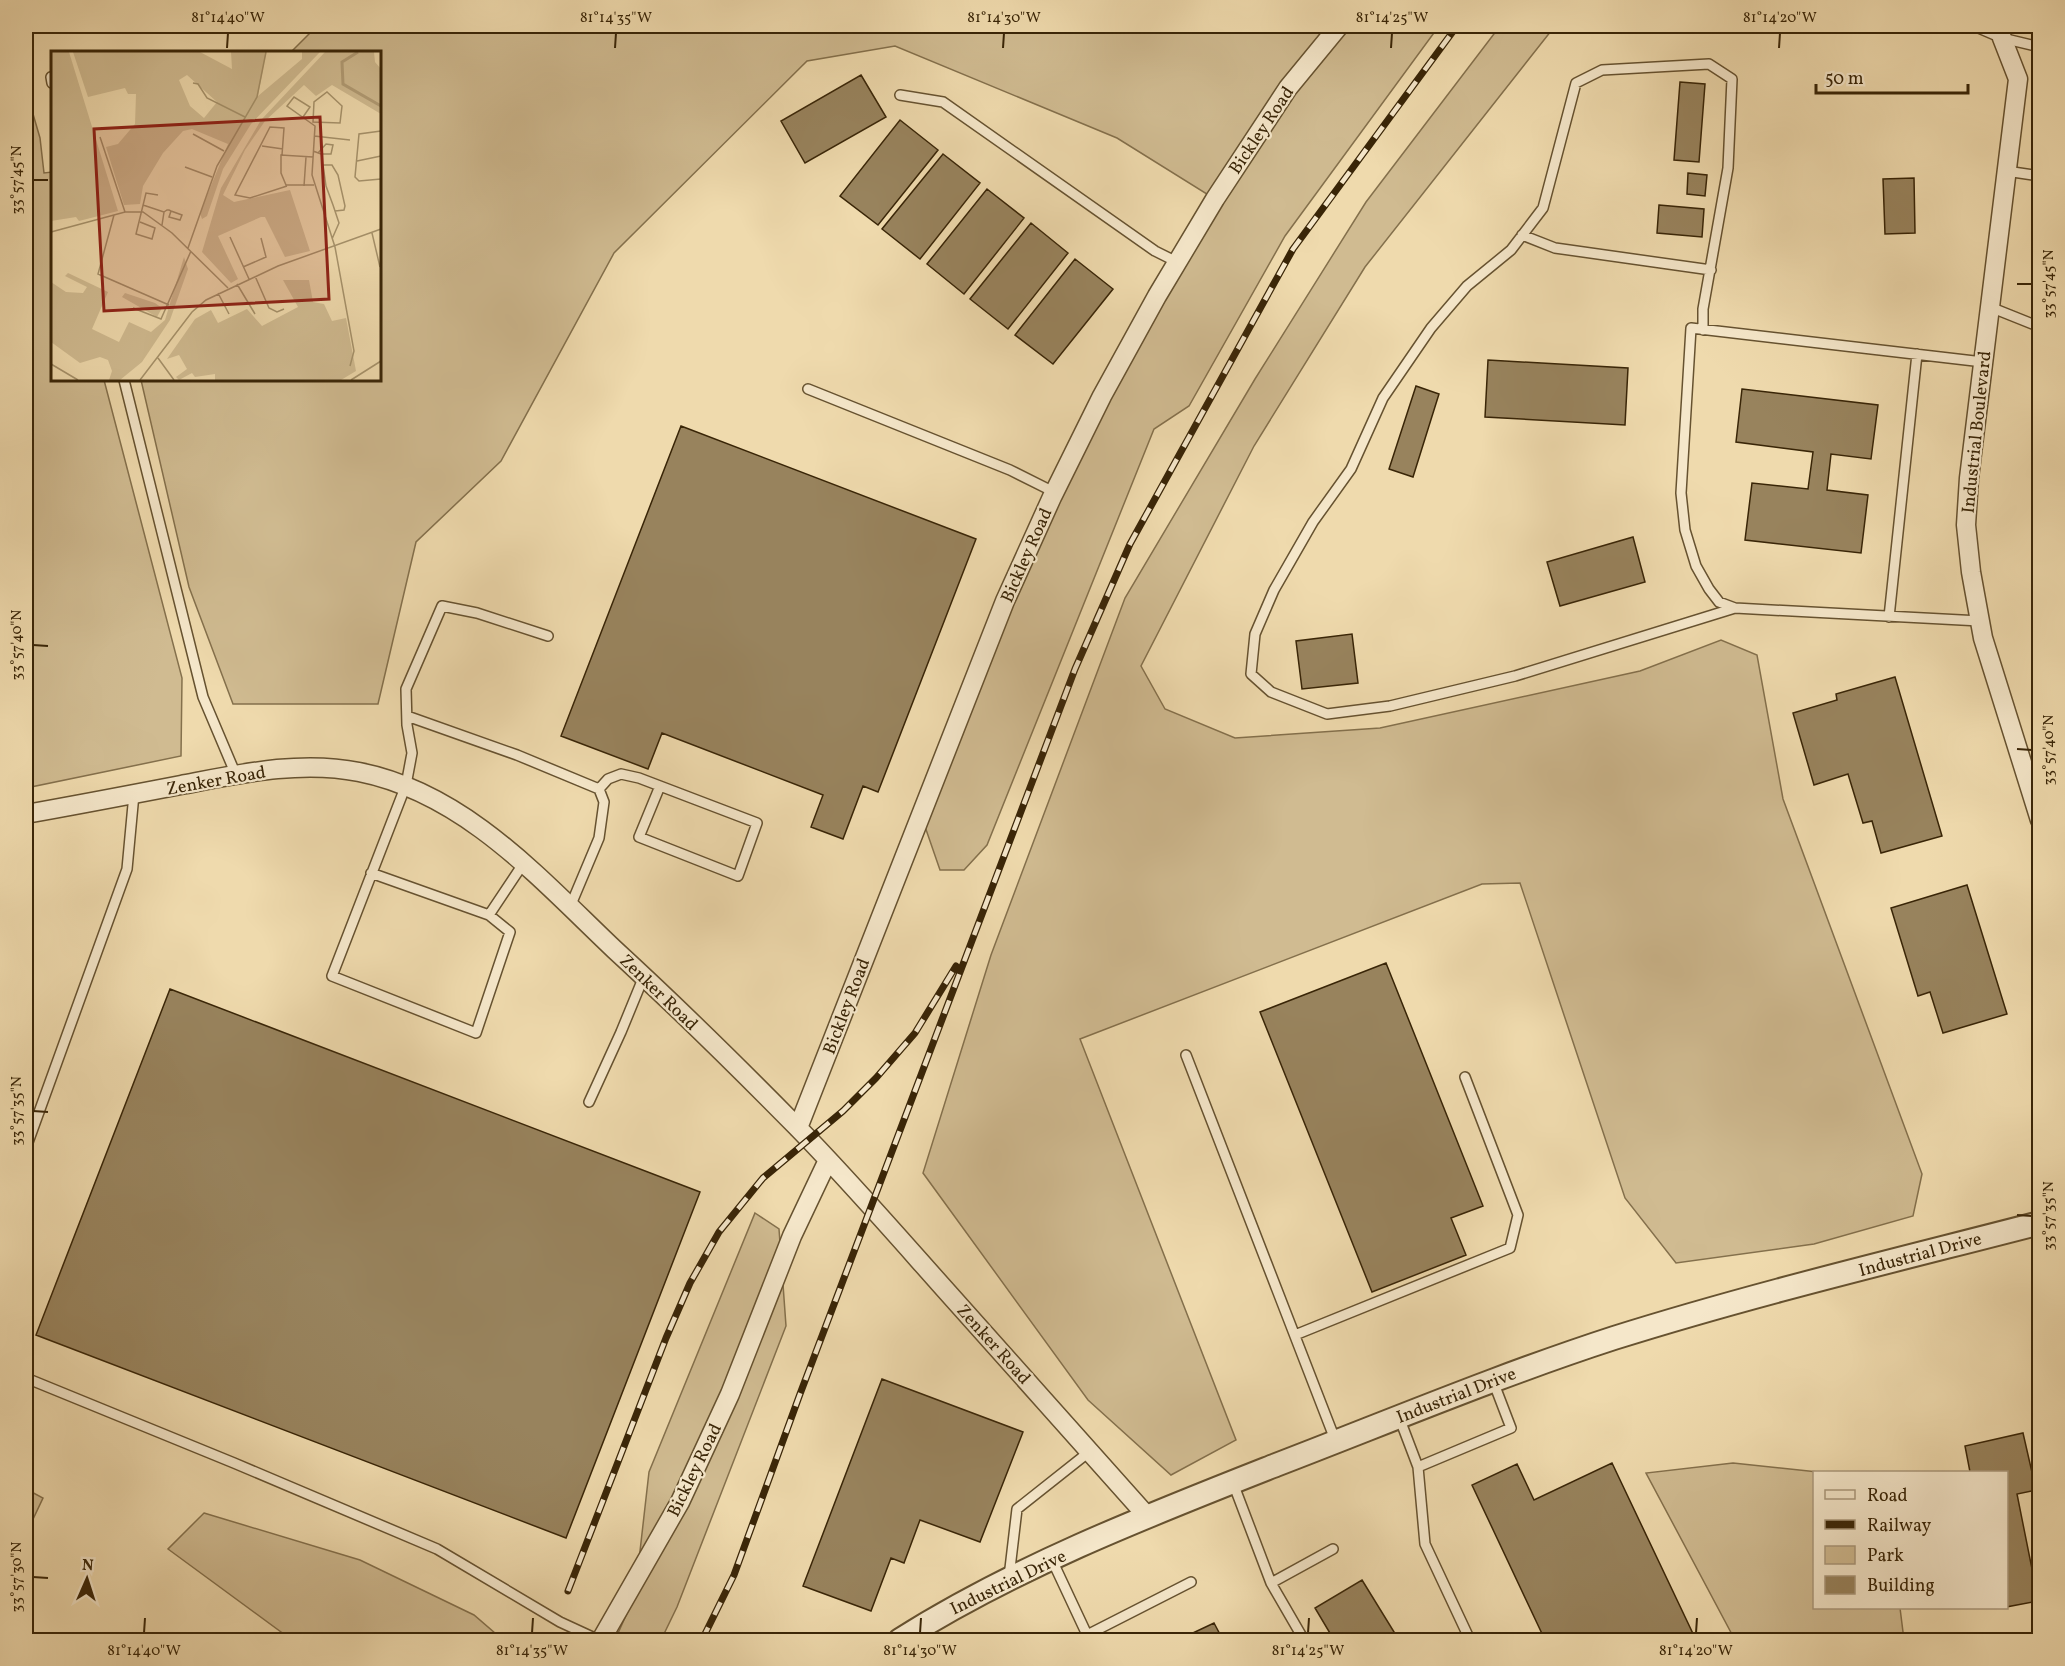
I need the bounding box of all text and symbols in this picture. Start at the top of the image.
text: 81°14'40"W [191,8,265,29]
text: 81°14'35"W [580,8,652,29]
text: 81°14'30"W [967,8,1041,29]
text: 81°14'25"W [1356,8,1428,29]
text: 81°14'20"W [1743,8,1817,29]
inset map [51,51,381,381]
scale bar [1816,57,1968,95]
text: 50 m [1825,67,1864,92]
street label: Bickley Road [1224,82,1301,180]
text: 33°57'45"N [7,145,28,215]
text: 33°57'45"N [2039,249,2060,319]
street label: Industrial Boulevard [1957,350,1998,515]
street label: Bickley Road [995,504,1059,607]
text: 33°57'40"N [7,610,28,680]
text: 33°57'40"N [2039,715,2060,785]
street label: Zenker Road [165,760,268,803]
street label: Zenker Road [613,949,703,1037]
street label: Bickley Road [818,955,877,1058]
text: 33°57'35"N [7,1076,28,1146]
text: 33°57'35"N [2039,1181,2060,1251]
street label: Industrial Drive [1856,1227,1985,1284]
street label: Zenker Road [950,1299,1036,1391]
street label: Industrial Drive [1393,1362,1520,1431]
street label: Bickley Road [662,1420,729,1522]
legend [1813,1471,2008,1609]
text: Road [1867,1484,1908,1509]
text: Railway [1867,1514,1931,1539]
text: 33°57'30"N [7,1542,28,1612]
street label: Industrial Drive [946,1544,1071,1622]
text: Park [1867,1544,1904,1569]
north arrow [57,1549,117,1609]
text: N [81,1555,94,1577]
text: Building [1867,1574,1935,1599]
text: 81°14'40"W [107,1641,181,1662]
text: 81°14'35"W [496,1641,568,1662]
text: 81°14'30"W [883,1641,957,1662]
text: 81°14'25"W [1272,1641,1344,1662]
text: 81°14'20"W [1659,1641,1733,1662]

